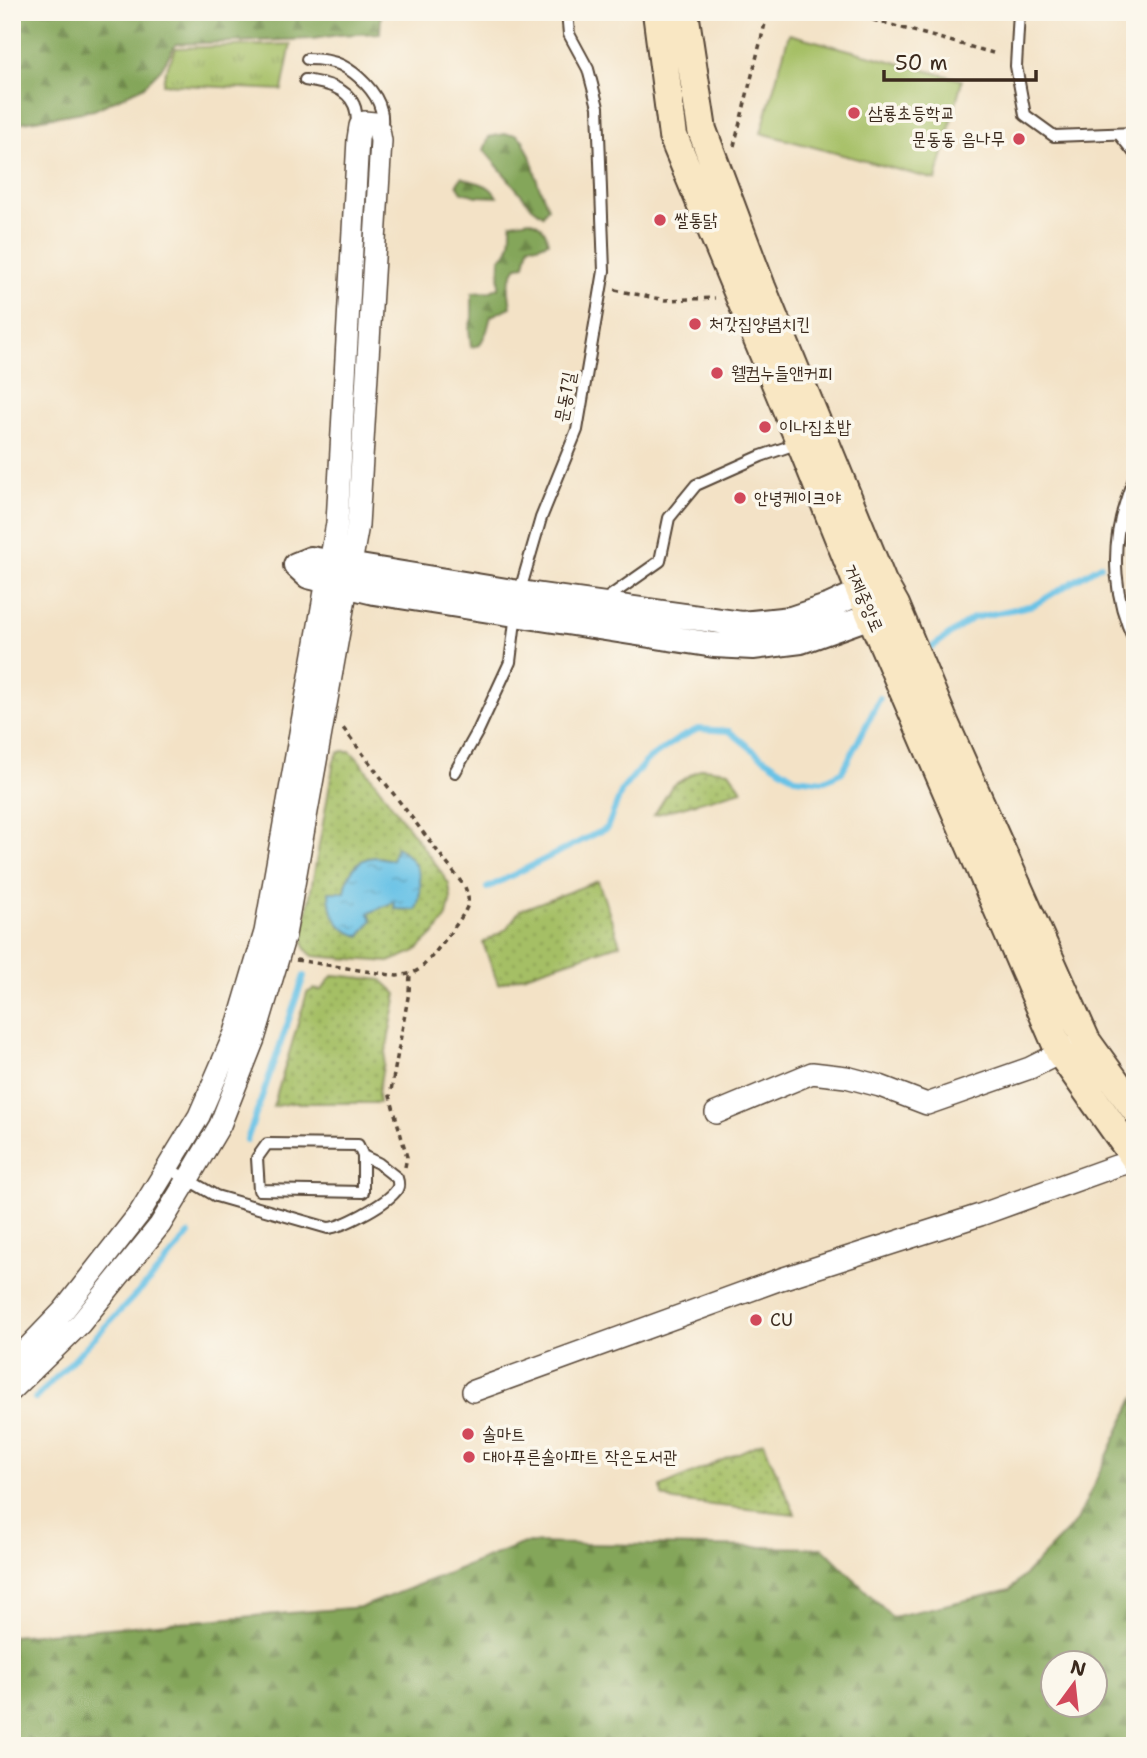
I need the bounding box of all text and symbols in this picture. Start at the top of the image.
scale bar [884,38,1037,82]
text: 50 m [895,49,948,77]
place label: 삼룡초등학교 [868,101,955,125]
marker: 삼룡초등학교 [846,105,862,121]
place label: 문동동 음나무 [912,127,1005,151]
marker: 문동동 음나무 [1011,131,1027,147]
place label: 쌀통닭 [674,208,718,232]
marker: 쌀통닭 [652,212,668,228]
place label: 처갓집양념치킨 [709,312,810,336]
marker: 처갓집양념치킨 [687,316,703,332]
place label: 웰컴누들앤커피 [731,361,832,385]
marker: 웰컴누들앤커피 [709,365,725,381]
street label: 문동1길 [549,369,581,424]
place label: 이나집초밥 [779,415,852,439]
marker: 이나집초밥 [757,419,773,435]
place label: 안녕케이크야 [754,486,841,510]
marker: 안녕케이크야 [732,490,748,506]
street label: 거제중앙로 [839,560,889,636]
place label: CU [770,1308,793,1332]
marker: CU [748,1312,764,1328]
place label: 솔마트 [482,1422,525,1446]
marker: 솔마트 [460,1426,476,1442]
place label: 대아푸른솔아파트 작은도서관 [483,1445,677,1469]
marker: 대아푸른솔아파트 작은도서관 [461,1449,477,1465]
north arrow [1038,1650,1108,1720]
text: N [1068,1654,1089,1682]

